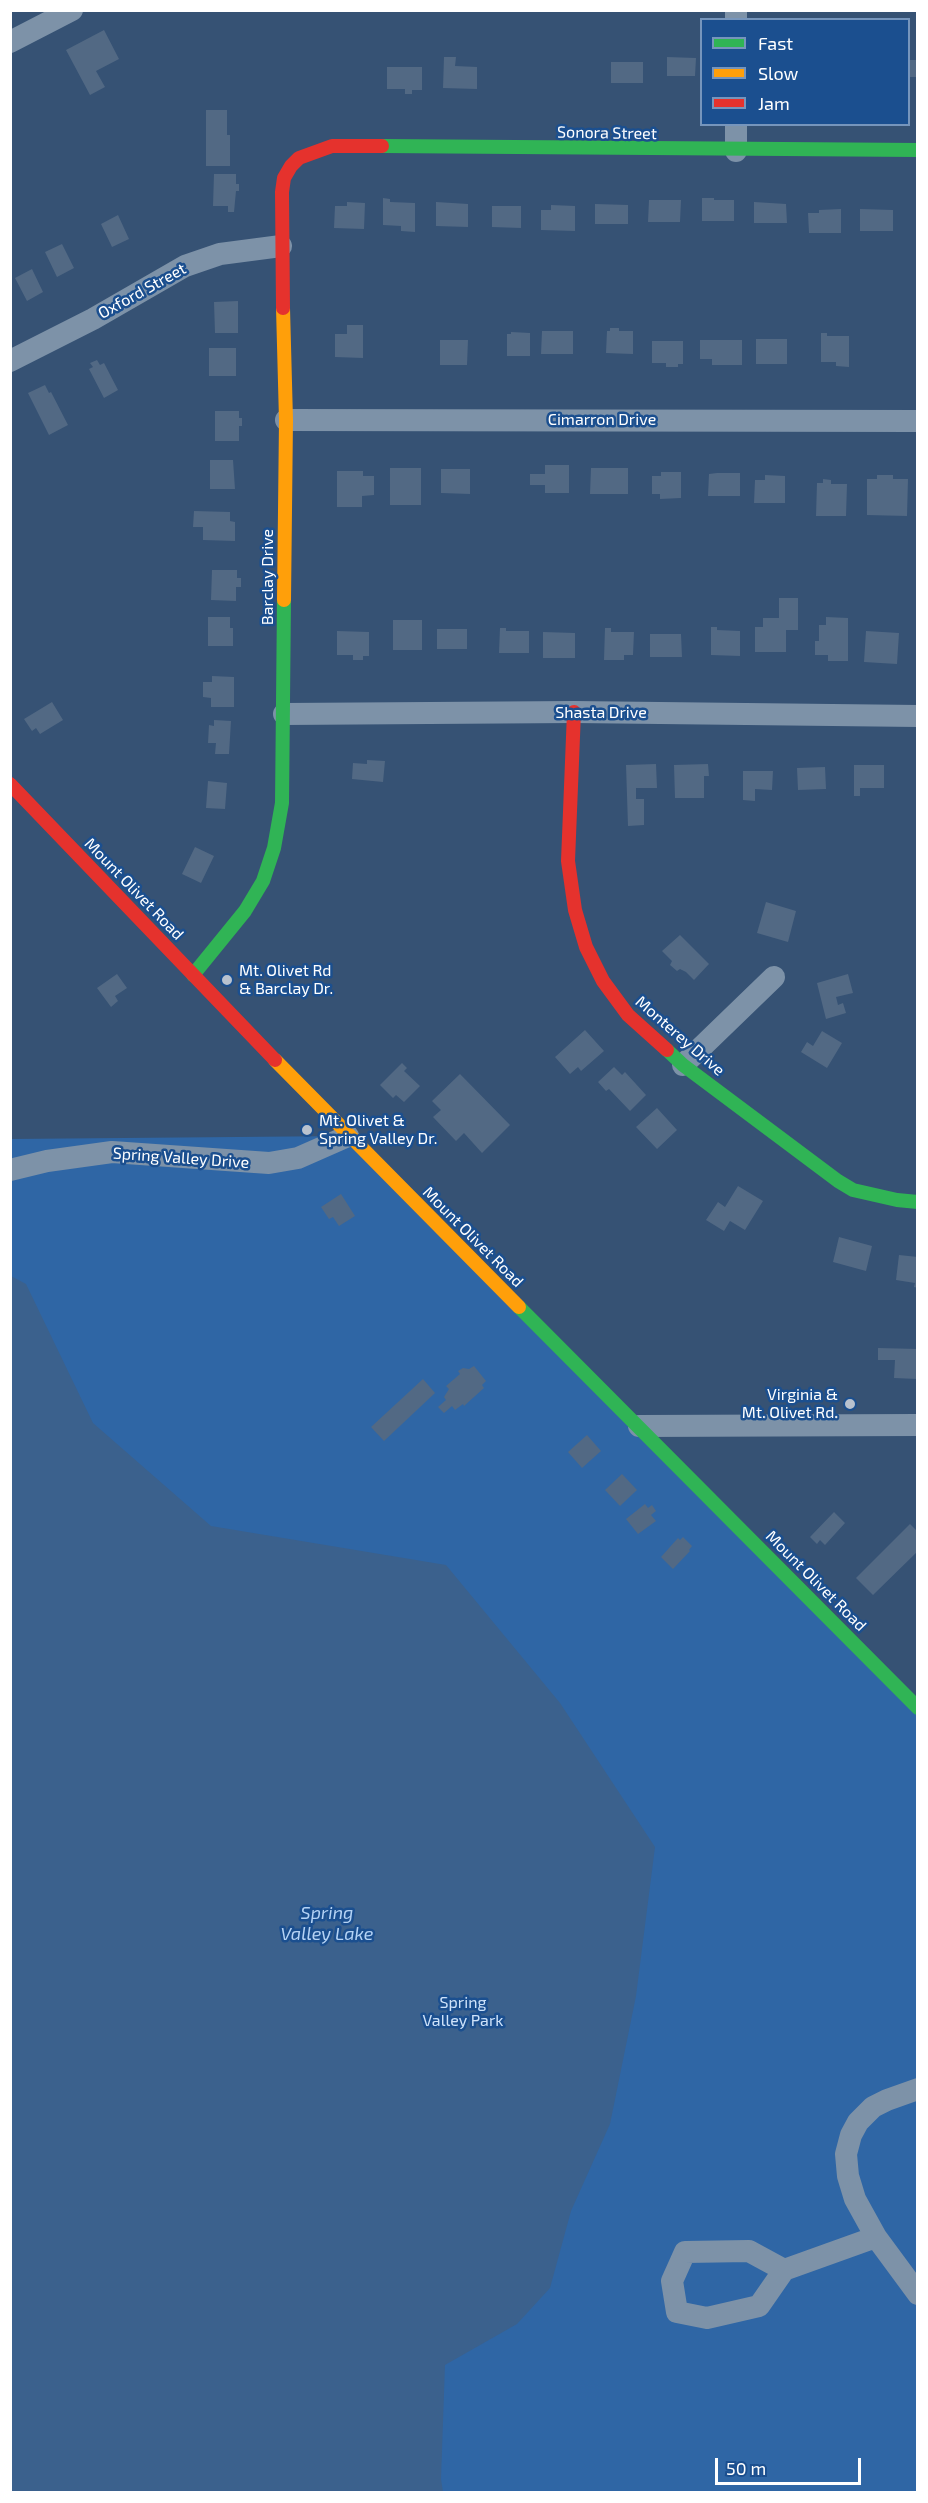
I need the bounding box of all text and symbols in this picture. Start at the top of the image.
legend [700,18,910,126]
text: Fast [758,32,793,54]
text: Slow [758,62,798,84]
text: Jam [758,92,790,114]
street label: Sonora Street [557,123,657,143]
street label: Oxford Street [95,259,189,323]
street label: Cimarron Drive [548,410,656,430]
street label: Barclay Drive [258,529,278,625]
street label: Shasta Drive [555,703,647,723]
street label: Mount Olivet Road [81,834,187,944]
place label: Mt. Olivet Rd & Barclay Dr. [239,961,333,999]
marker: Mt. Olivet Rd & Barclay Dr. [220,973,234,987]
street label: Monterey Drive [631,992,729,1080]
place label: Mt. Olivet & Spring Valley Dr. [319,1111,437,1149]
marker: Mt. Olivet & Spring Valley Dr. [300,1123,314,1137]
street label: Spring Valley Drive [112,1144,250,1172]
street label: Mount Olivet Road [419,1183,527,1291]
place label: Virginia & Mt. Olivet Rd. [742,1385,838,1423]
marker: Virginia & Mt. Olivet Rd. [843,1397,857,1411]
street label: Mount Olivet Road [762,1527,870,1635]
water label: Spring Valley Lake [281,1902,373,1944]
park label: Spring Valley Park [423,1993,503,2031]
scale bar [718,2446,864,2484]
text: 50 m [726,2457,766,2479]

